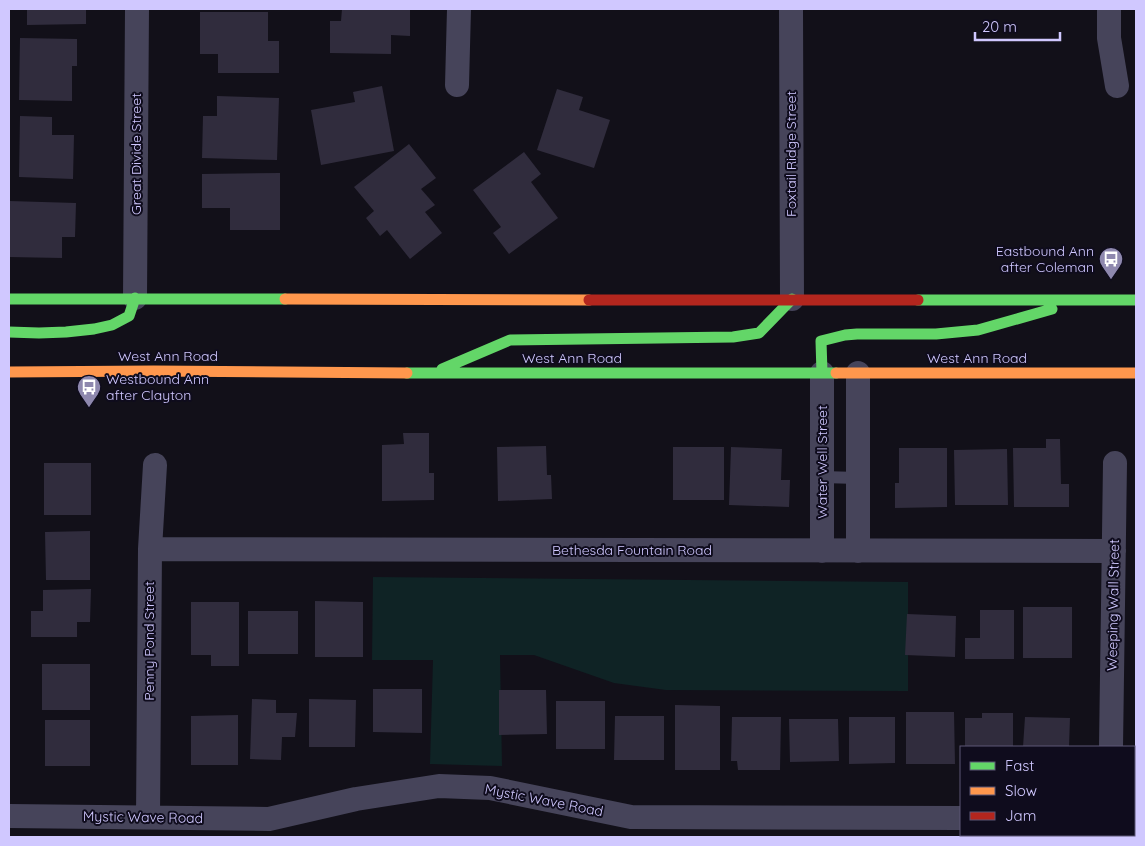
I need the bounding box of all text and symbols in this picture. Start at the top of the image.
scale bar [975,10,1060,42]
text: 20 m [982,17,1017,36]
street label: Foxtail Ridge Street [782,91,800,217]
street label: Great Divide Street [127,93,145,215]
place label: Eastbound Ann after Coleman [996,242,1094,276]
bus stop icon: Eastbound Ann after Coleman [1098,246,1124,280]
street label: West Ann Road [118,347,218,365]
street label: West Ann Road [522,349,622,367]
street label: West Ann Road [927,349,1027,367]
place label: Westbound Ann after Clayton [106,370,209,404]
bus stop icon: Westbound Ann after Clayton [76,374,102,408]
street label: Water Well Street [813,405,831,519]
street label: Weeping Wall Street [1103,539,1123,671]
street label: Bethesda Fountain Road [552,541,712,559]
street label: Penny Pond Street [140,581,158,701]
legend [960,746,1135,836]
text: Fast [1005,756,1034,775]
street label: Mystic Wave Road [483,780,605,820]
text: Slow [1005,781,1037,800]
text: Jam [1005,806,1036,825]
street label: Mystic Wave Road [83,807,203,827]

